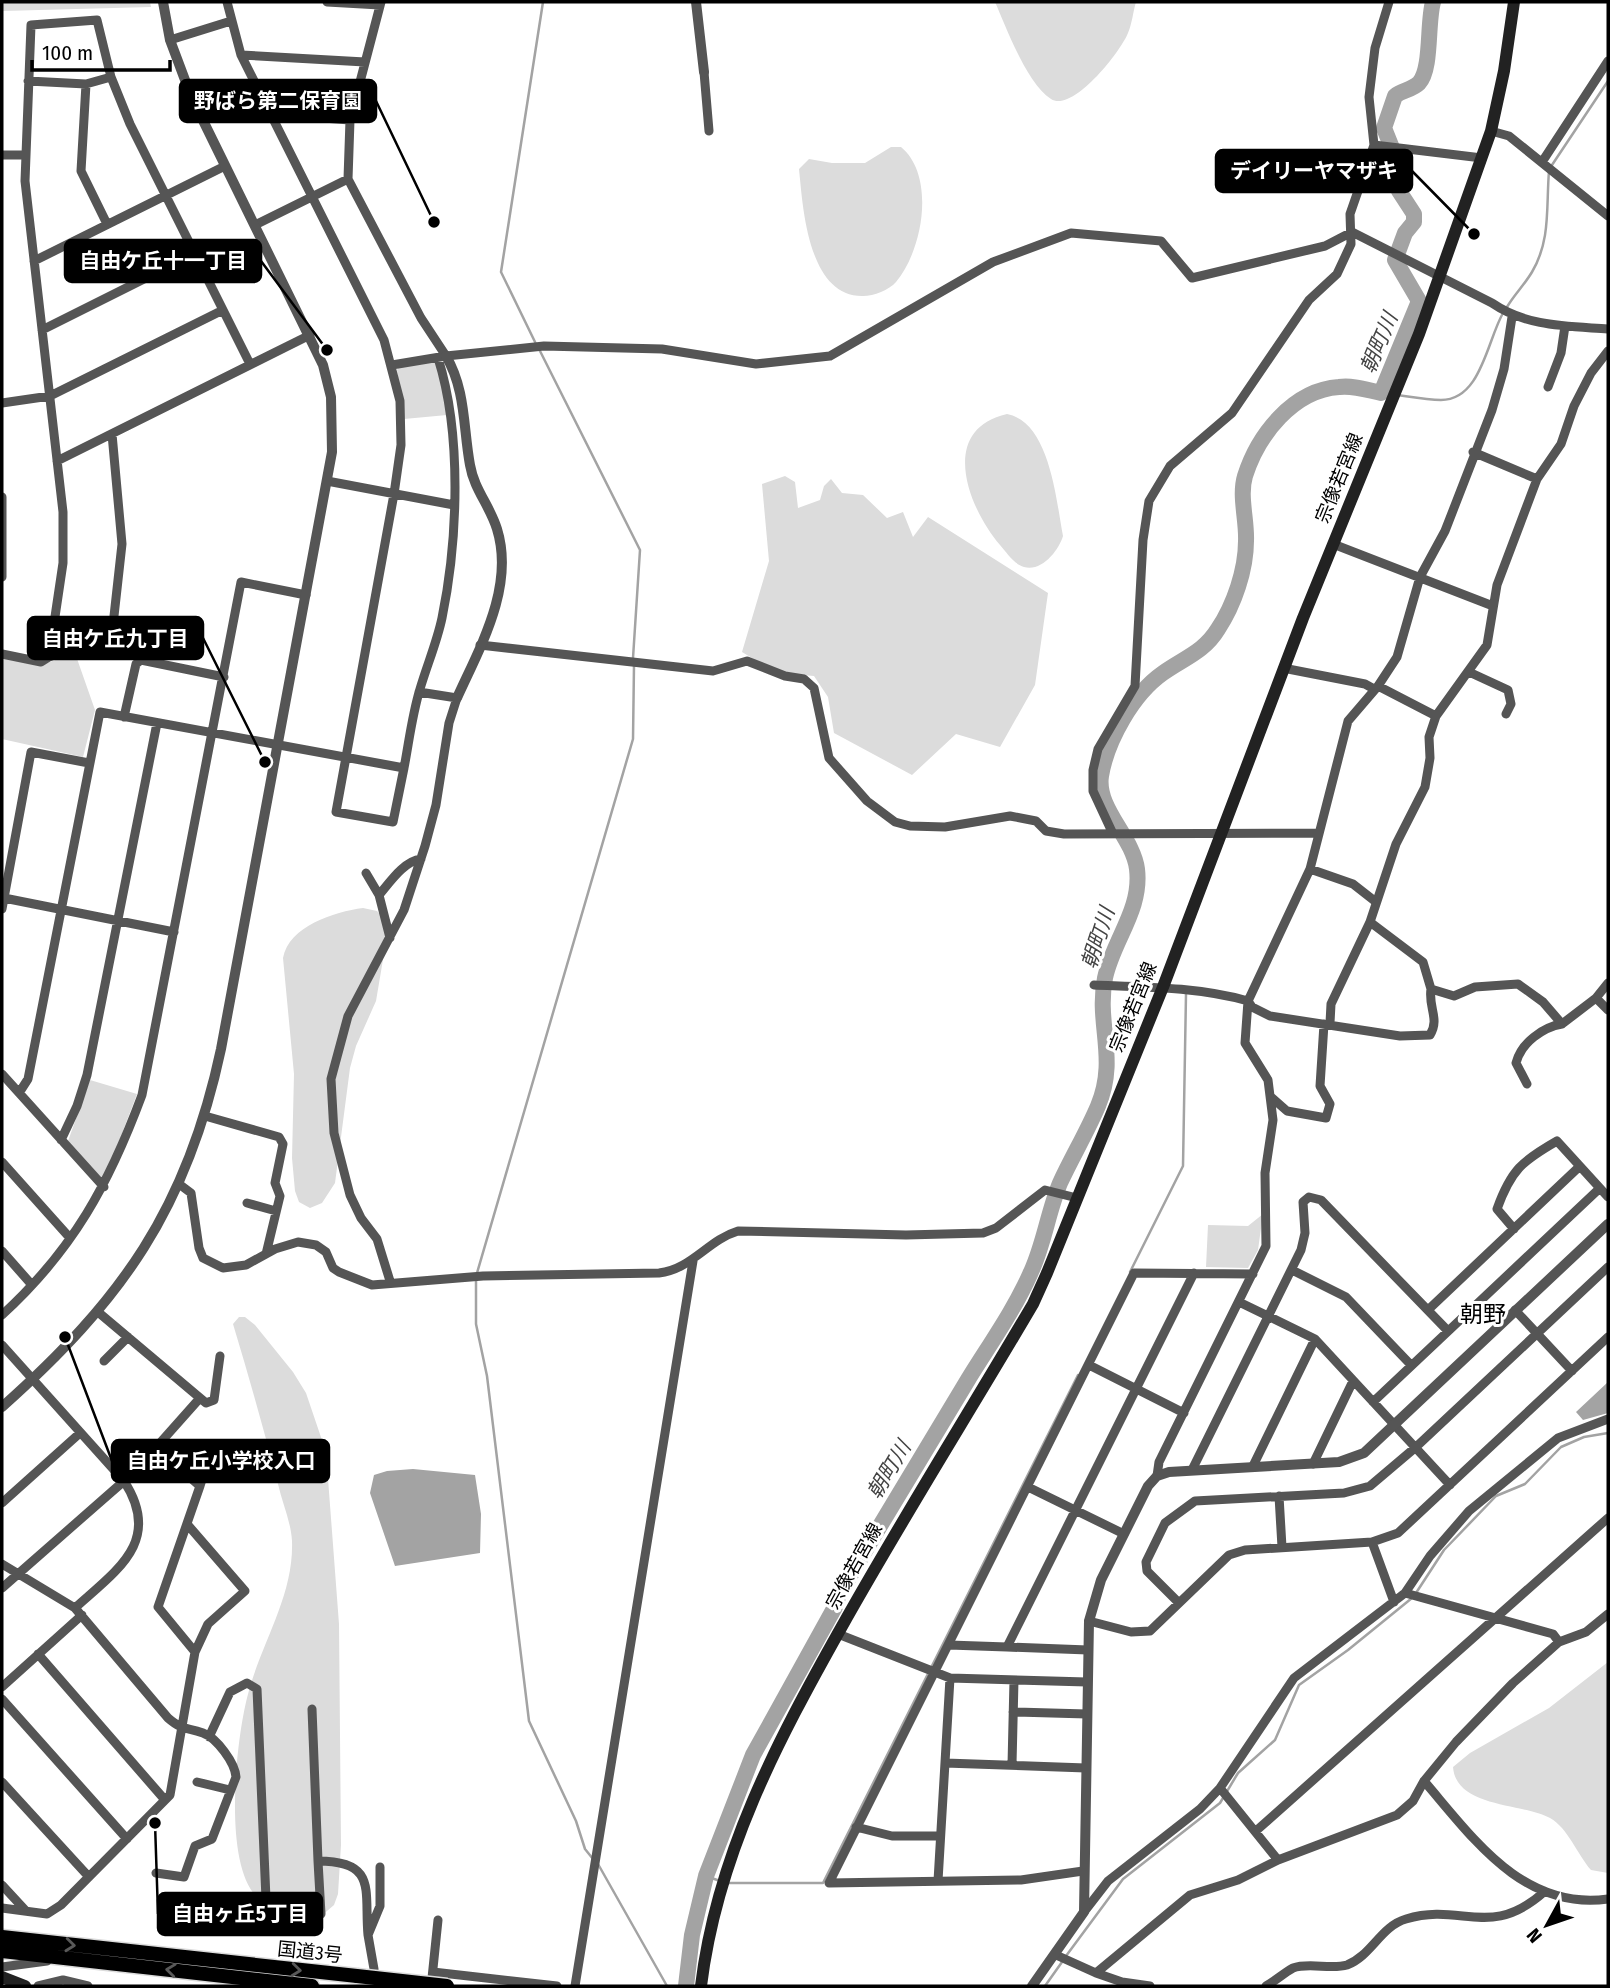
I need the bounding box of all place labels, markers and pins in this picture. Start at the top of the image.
callout: 野ばら第二保育園 [180,80,376,122]
callout: デイリーヤマザキ [1216,150,1412,192]
callout: 自由ケ丘十一丁目 [65,240,261,282]
callout: 自由ケ丘九丁目 [28,617,203,659]
callout: 自由ケ丘小学校入口 [112,1440,329,1482]
callout: 自由ヶ丘5丁目 [158,1893,322,1935]

